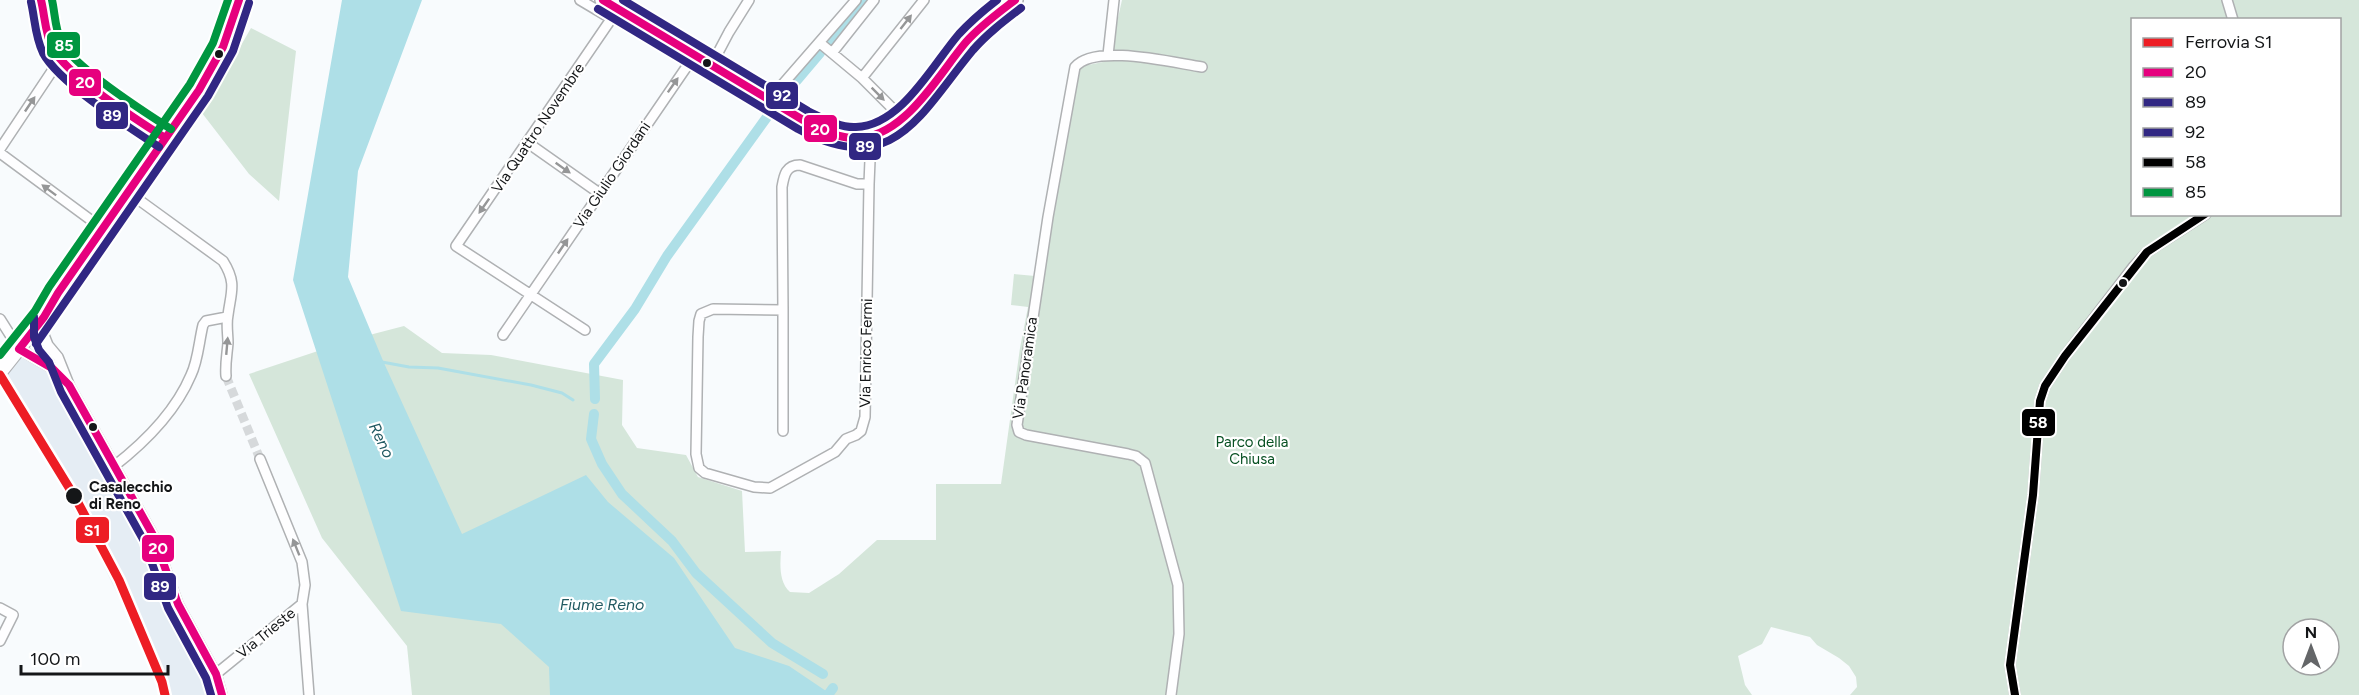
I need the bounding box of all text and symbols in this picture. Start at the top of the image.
one-way arrow [899,15,911,30]
legend [2131,18,2341,216]
line badge: 85 [46,31,81,59]
text: Ferrovia S1 [2185,31,2273,53]
text: 85 [54,36,74,55]
unlabelled marker [213,48,225,60]
unlabelled marker [701,57,713,69]
street label: Via Quattro Novembre [488,60,588,196]
text: 20 [2185,61,2207,83]
line badge: 20 [68,68,102,97]
text: 20 [75,73,95,92]
one-way arrow [667,78,679,94]
line badge: 92 [765,81,799,110]
text: 92 [773,86,791,105]
one-way arrow [870,86,884,100]
text: 89 [2185,91,2206,113]
one-way arrow [24,96,35,112]
line badge: 89 [95,101,129,130]
text: 89 [102,106,122,125]
line badge: 20 [803,114,838,143]
street label: Via Giulio Giordani [570,118,654,232]
text: 20 [810,120,830,139]
text: 92 [2185,121,2205,143]
line badge: 89 [848,132,882,161]
text: 89 [855,137,875,156]
text: 58 [2185,151,2206,173]
one-way arrow [555,162,571,174]
text: 85 [2185,181,2206,203]
one-way arrow [42,184,57,196]
one-way arrow [478,197,490,213]
one-way arrow [558,238,569,254]
unlabelled marker [2117,277,2129,289]
street label: Via Enrico Fermi [856,298,876,408]
street label: Via Panoramica [1009,316,1041,420]
one-way arrow [222,337,232,356]
line badge: 58 [2021,408,2056,437]
text: 58 [2028,413,2048,432]
water label: Reno [365,419,398,461]
unlabelled marker [87,421,99,433]
park label: Parco della Chiusa [1215,433,1289,468]
place label: Casalecchio di Reno [89,478,173,513]
marker: Casalecchio di Reno [64,486,84,506]
line badge: S1 [75,516,110,544]
text: S1 [84,521,100,540]
line badge: 20 [141,534,175,563]
one-way arrow [291,538,300,556]
text: 20 [148,539,168,558]
line badge: 89 [143,572,177,601]
text: 89 [150,577,170,596]
water label: Fiume Reno [560,595,644,614]
street label: Via Trieste [233,604,299,662]
north arrow [2281,617,2341,677]
text: N [2305,623,2317,642]
scale bar [21,638,168,676]
text: 100 m [30,648,80,670]

